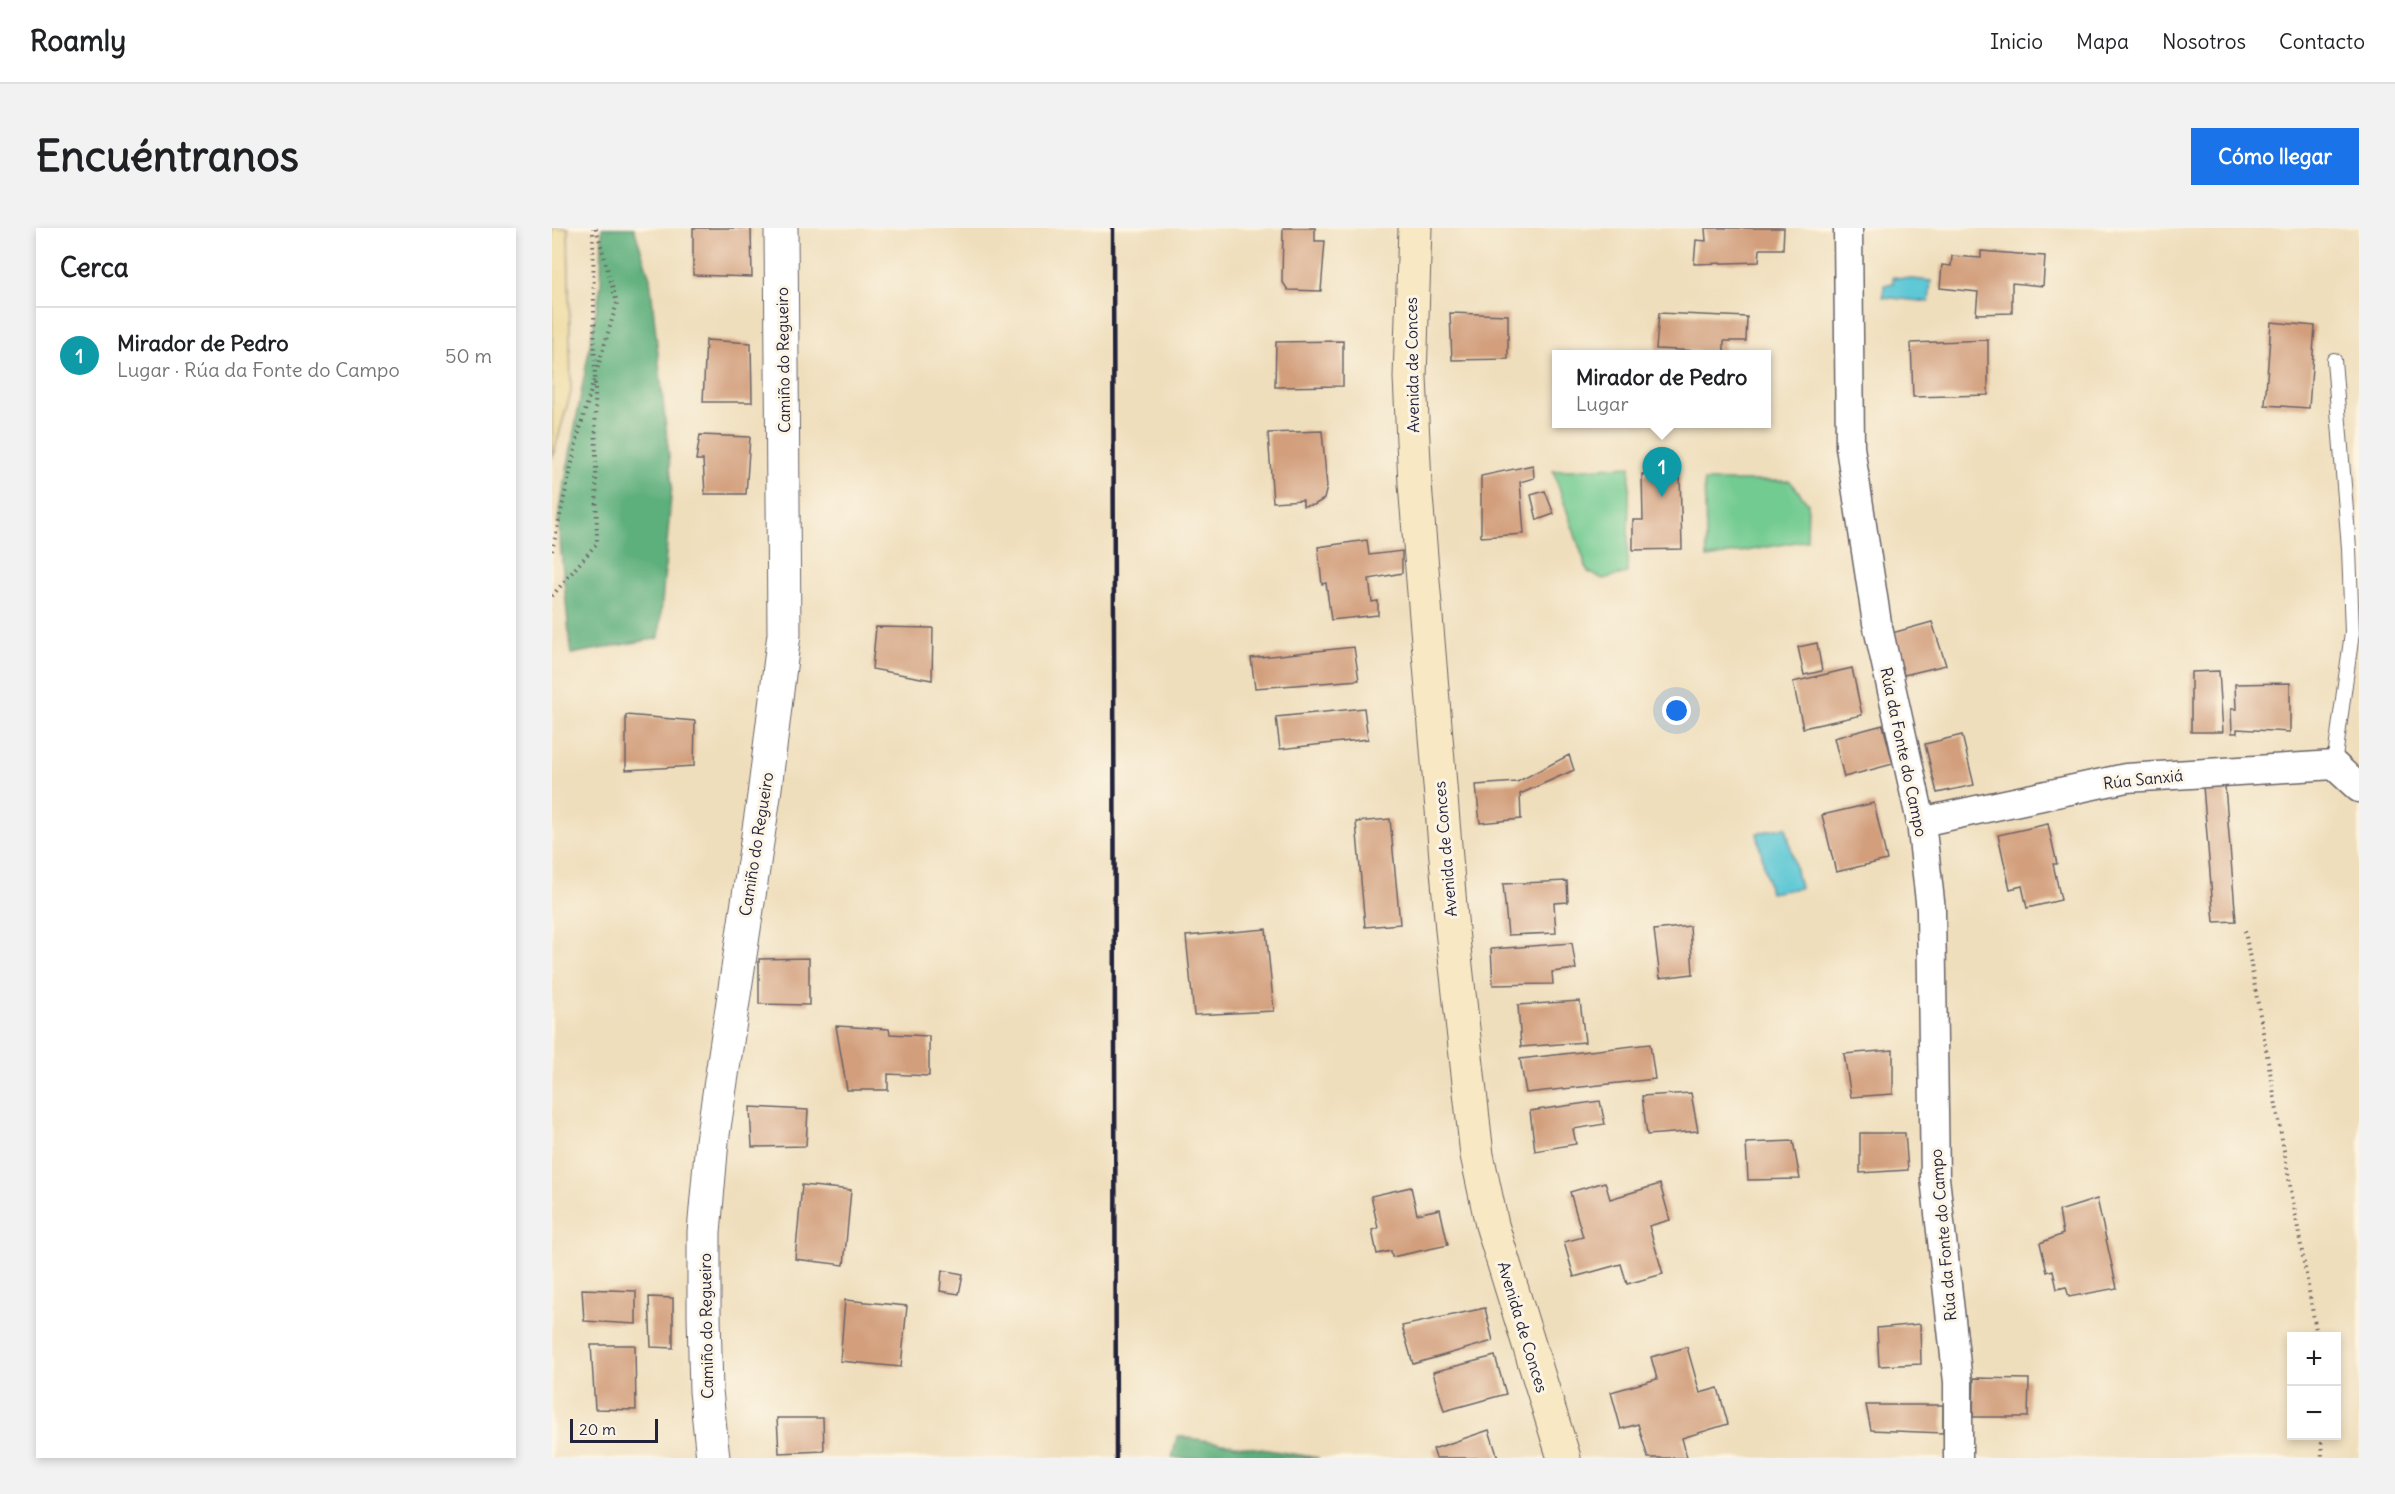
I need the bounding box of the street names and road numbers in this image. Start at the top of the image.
street label: Camiño do Regueiro [772,287,794,433]
street label: Avenida de Conces [1401,297,1423,433]
street label: Rúa da Fonte do Campo [1876,665,1932,839]
street label: Rúa Sanxiá [2102,765,2184,793]
street label: Camiño do Regueiro [735,770,777,918]
street label: Avenida de Conces [1429,780,1461,918]
street label: Rúa da Fonte do Campo [1926,1148,1960,1322]
street label: Camiño do Regueiro [695,1253,717,1399]
street label: Avenida de Conces [1494,1259,1552,1395]

